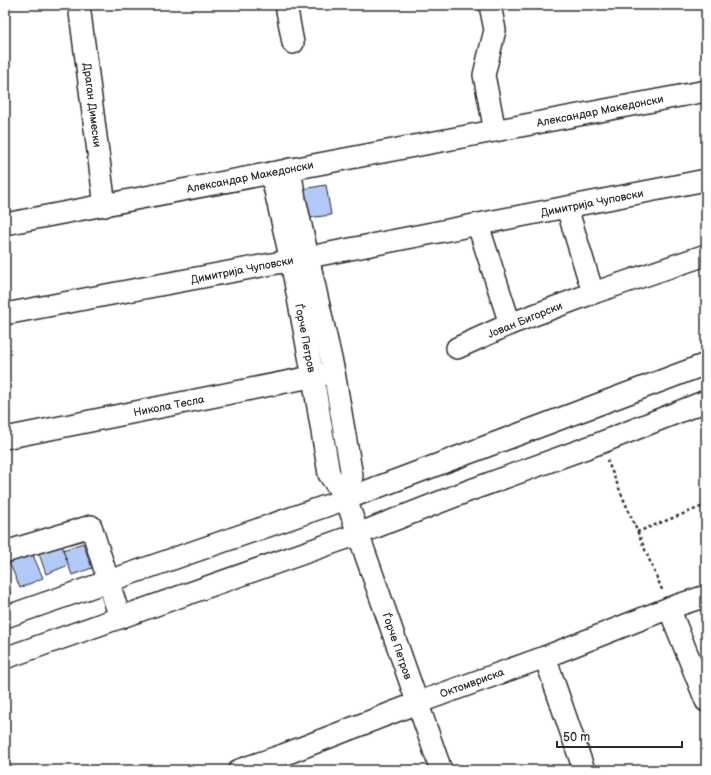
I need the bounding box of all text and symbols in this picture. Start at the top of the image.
street label: Драган Димески [80,62,104,148]
street label: Александар Македонски [535,92,665,130]
street label: Александар Македонски [185,158,315,196]
street label: Димитрија Чуповски [540,187,644,219]
street label: Димитрија Чуповски [190,254,294,286]
street label: Јован Бигорски [486,299,564,341]
street label: Ѓорче Петров [292,302,319,374]
street label: Никола Тесла [132,393,206,419]
street label: Ѓорче Петров [379,611,416,681]
street label: Октомвриска [438,665,506,701]
scale bar [557,723,682,749]
text: 50 m [563,730,590,745]

